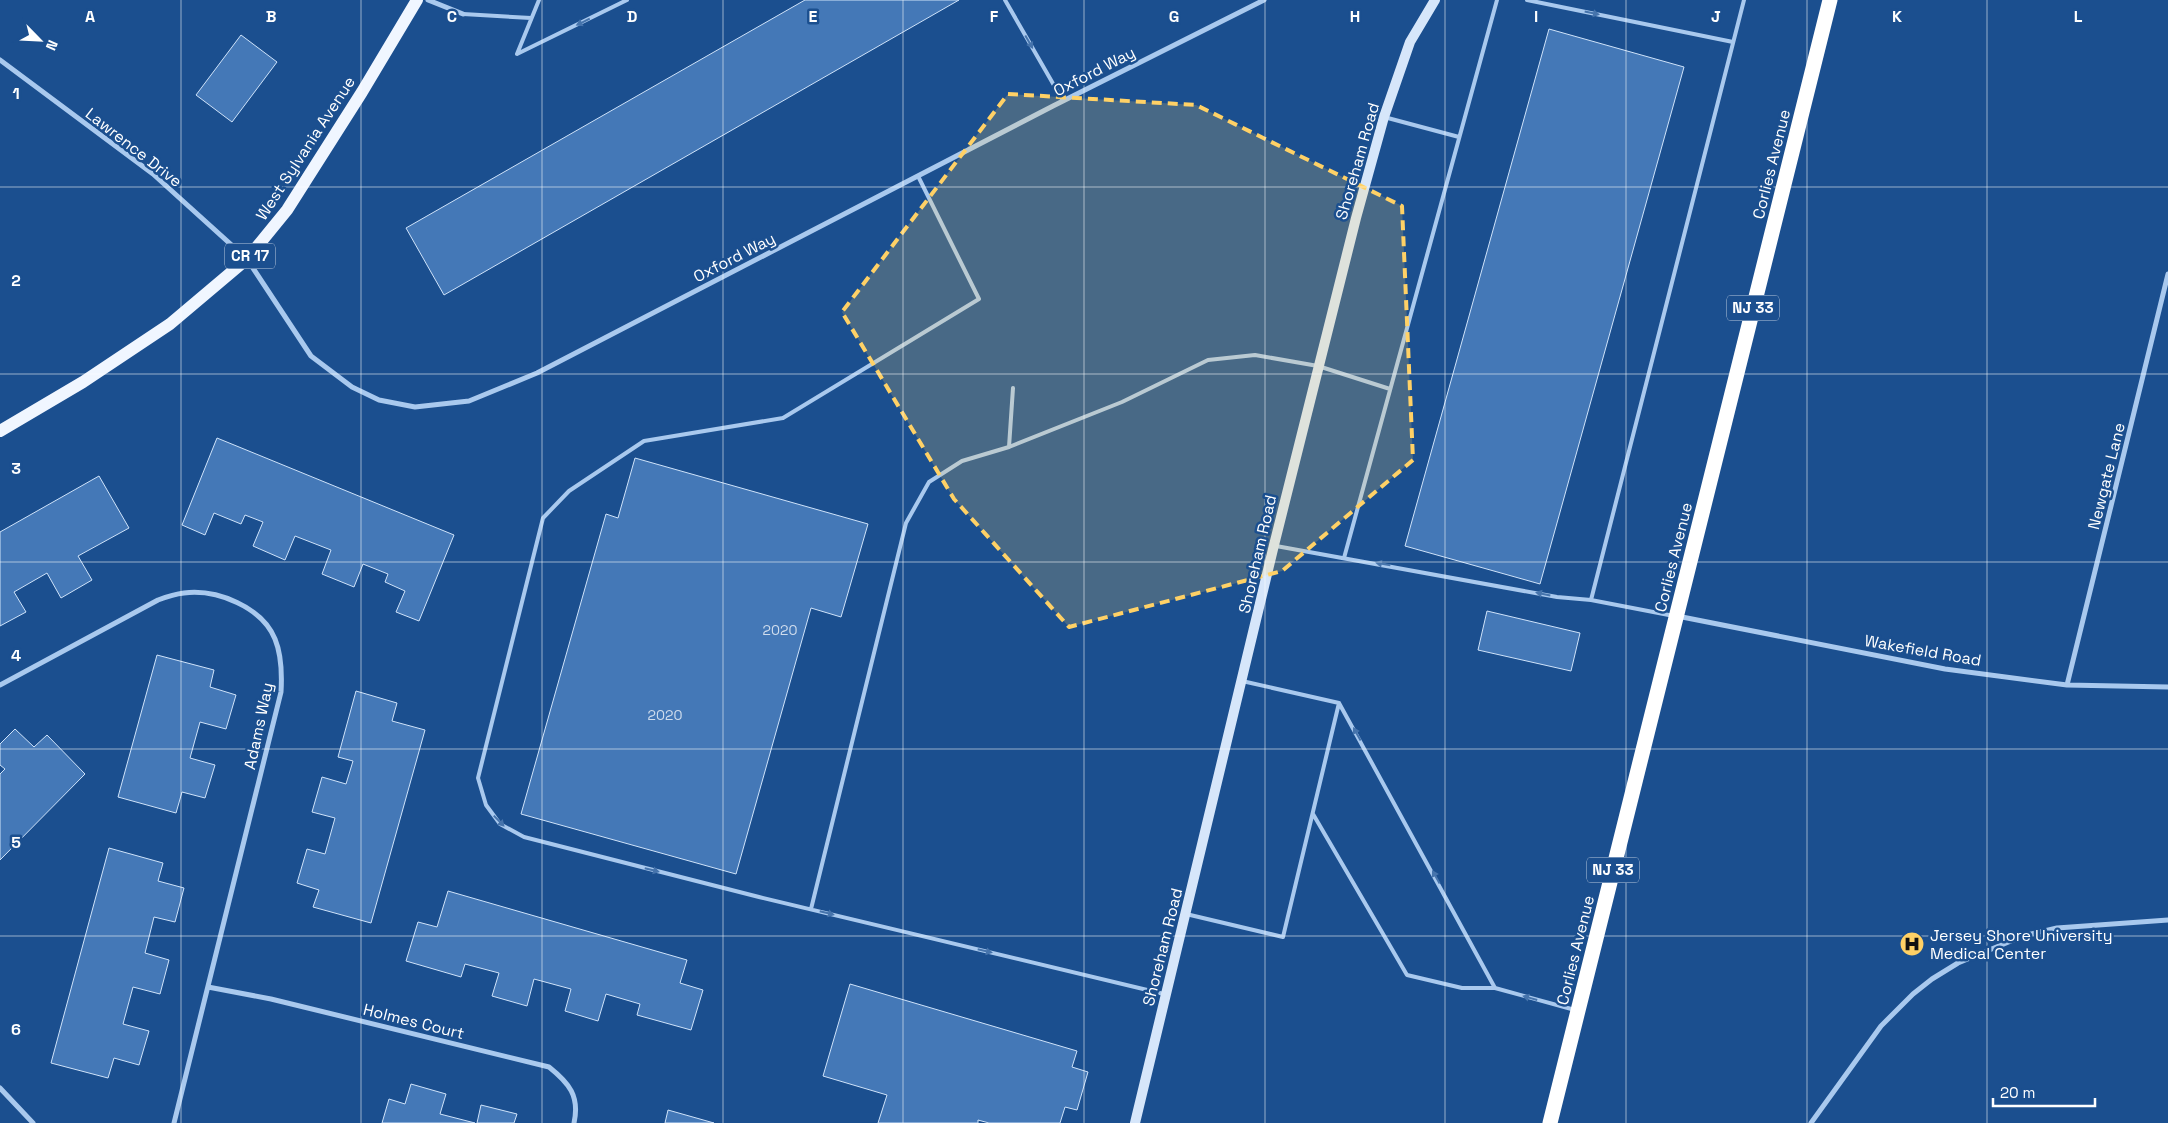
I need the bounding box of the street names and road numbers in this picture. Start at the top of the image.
street label: Oxford Way [1050,42,1139,101]
street label: West Sylvania Avenue [251,72,360,224]
street label: Shoreham Road [1331,100,1384,222]
street label: Lawrence Drive [81,103,186,192]
street label: Corlies Avenue [1748,107,1795,221]
street label: Oxford Way [690,228,779,287]
road number: CR 17 [225,244,275,268]
road number: NJ 33 [1727,296,1779,320]
street label: Newgate Lane [2083,420,2130,532]
street label: Shoreham Road [1234,493,1281,615]
street label: Corlies Avenue [1650,500,1697,614]
street label: Wakefield Road [1863,630,1983,671]
street label: Adams Way [239,681,278,772]
road number: NJ 33 [1587,858,1639,882]
street label: Shoreham Road [1138,886,1187,1008]
street label: Corlies Avenue [1552,893,1599,1007]
street label: Holmes Court [361,999,467,1044]

